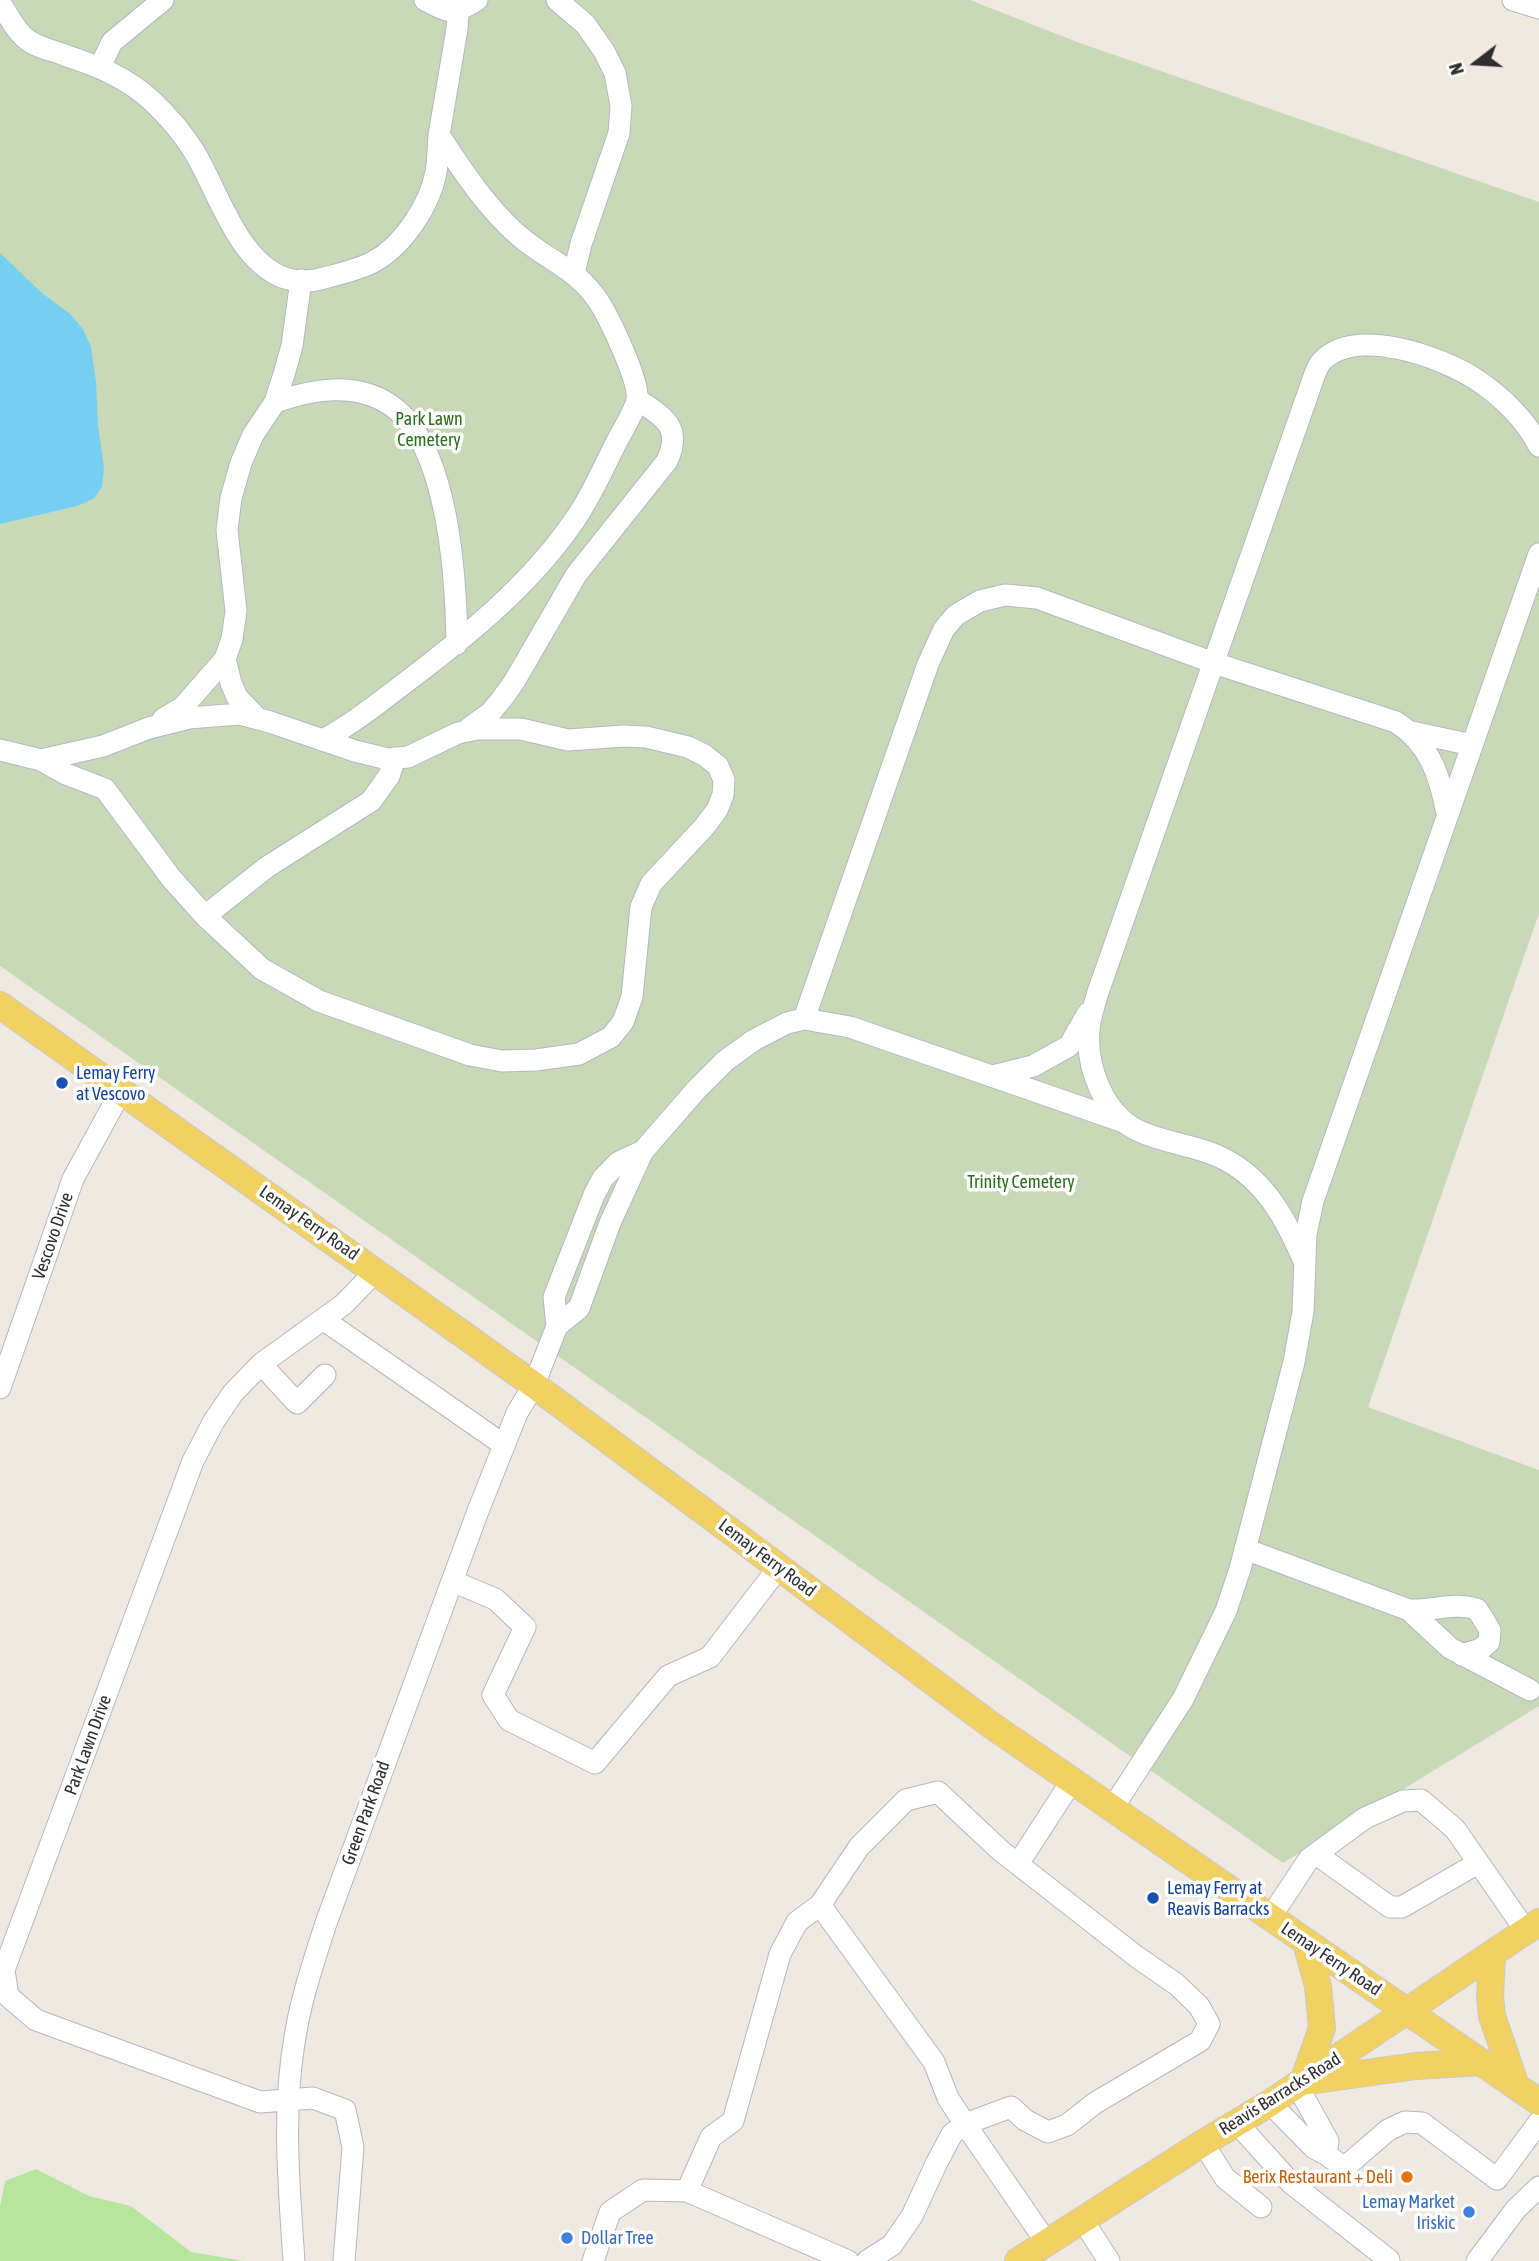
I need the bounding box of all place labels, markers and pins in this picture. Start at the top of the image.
place label: Lemay Ferry at Vescovo [76,1062,155,1104]
marker: Lemay Ferry at Vescovo [54,1075,70,1091]
place label: Lemay Ferry at Reavis Barracks [1167,1877,1269,1920]
marker: Lemay Ferry at Reavis Barracks [1145,1890,1161,1906]
place label: Berix Restaurant + Deli [1243,2166,1393,2188]
marker: Berix Restaurant + Deli [1399,2169,1415,2185]
place label: Lemay Market Iriskic [1362,2191,1455,2234]
marker: Lemay Market Iriskic [1461,2204,1477,2220]
place label: Dollar Tree [581,2227,654,2249]
marker: Dollar Tree [559,2230,575,2246]

